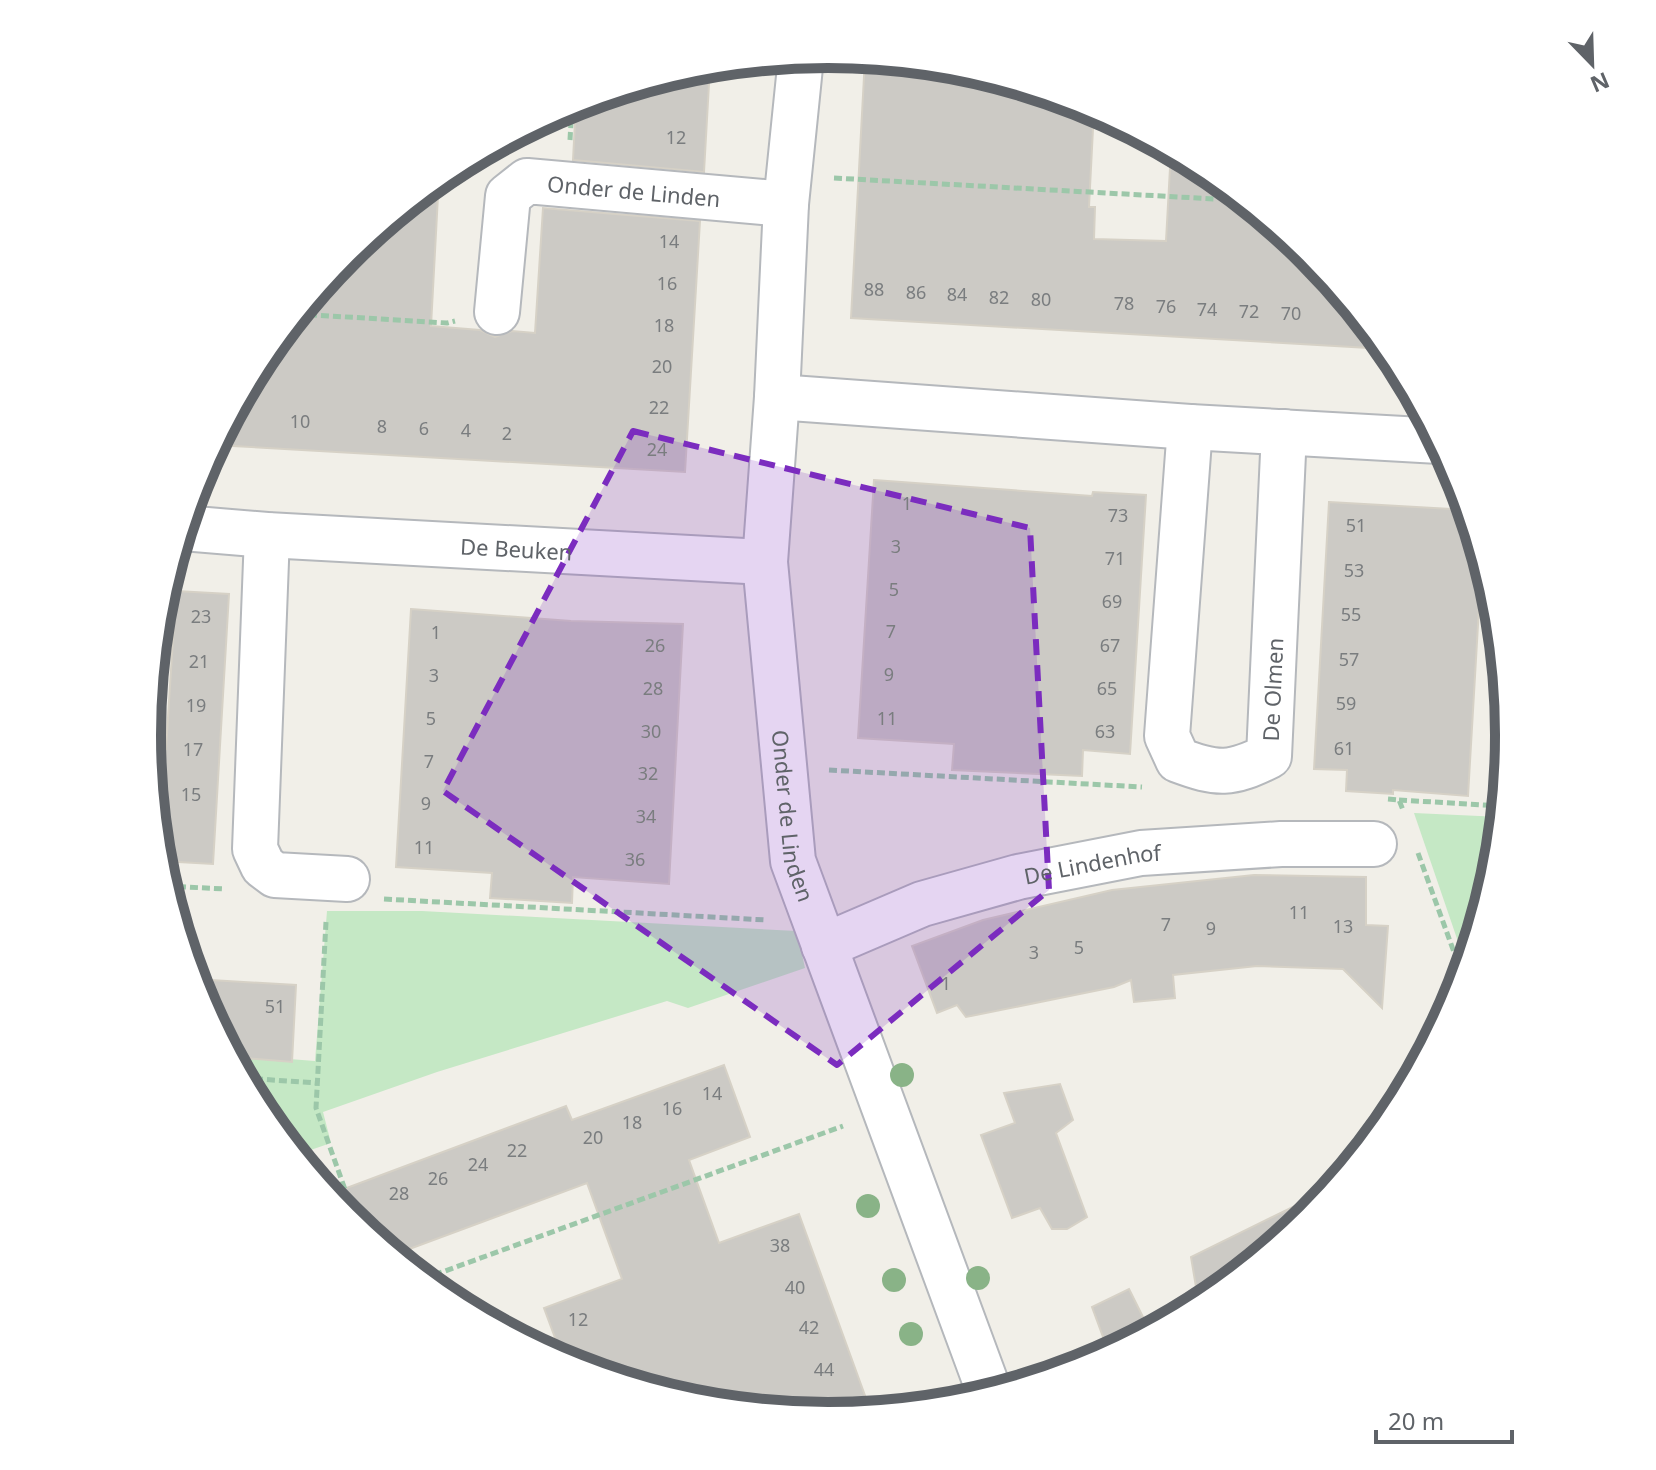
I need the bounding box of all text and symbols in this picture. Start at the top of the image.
north arrow [1552,24,1632,104]
text: N [1586,66,1614,101]
house number: 12 [666,125,686,149]
street label: Onder de Linden [546,168,722,213]
house number: 14 [659,229,679,253]
house number: 16 [657,271,677,295]
house number: 88 [864,277,884,301]
house number: 86 [906,280,926,304]
house number: 84 [947,282,967,306]
house number: 82 [989,285,1009,309]
house number: 80 [1031,287,1051,311]
house number: 78 [1114,291,1134,315]
house number: 76 [1156,294,1176,318]
house number: 74 [1197,297,1217,321]
house number: 72 [1239,299,1259,323]
house number: 70 [1281,301,1301,325]
house number: 18 [654,313,674,337]
house number: 20 [652,354,672,378]
house number: 22 [649,395,669,419]
house number: 10 [290,409,310,433]
house number: 8 [377,414,387,438]
house number: 6 [419,416,429,440]
house number: 4 [461,418,471,442]
house number: 2 [502,421,512,445]
house number: 24 [647,437,667,461]
house number: 1 [902,491,912,515]
house number: 73 [1108,503,1128,527]
house number: 51 [1346,513,1366,537]
street label: De Beuken [459,530,573,567]
house number: 3 [891,534,901,558]
house number: 71 [1105,546,1125,570]
house number: 53 [1344,558,1364,582]
house number: 5 [889,577,899,601]
house number: 69 [1102,589,1122,613]
house number: 55 [1341,602,1361,626]
house number: 23 [191,604,211,628]
house number: 7 [886,619,896,643]
house number: 1 [431,620,441,644]
house number: 26 [645,633,665,657]
house number: 67 [1100,633,1120,657]
street label: De Olmen [1255,637,1289,742]
house number: 57 [1339,647,1359,671]
house number: 21 [189,649,209,673]
house number: 9 [884,662,894,686]
house number: 3 [429,663,439,687]
house number: 28 [643,676,663,700]
house number: 65 [1097,676,1117,700]
house number: 59 [1336,691,1356,715]
house number: 19 [186,693,206,717]
house number: 5 [426,706,436,730]
house number: 11 [877,706,897,730]
house number: 30 [641,719,661,743]
house number: 63 [1095,719,1115,743]
street label: Onder de Linden [766,729,822,906]
house number: 61 [1334,736,1354,760]
house number: 17 [183,737,203,761]
house number: 7 [424,749,434,773]
house number: 32 [638,761,658,785]
house number: 15 [181,782,201,806]
house number: 9 [421,791,431,815]
house number: 34 [636,804,656,828]
house number: 11 [414,835,434,859]
street label: De Lindenhof [1021,837,1163,891]
house number: 36 [625,847,645,871]
house number: 11 [1289,900,1309,924]
house number: 7 [1161,912,1171,936]
house number: 13 [1333,914,1353,938]
house number: 9 [1206,916,1216,940]
house number: 5 [1074,935,1084,959]
house number: 3 [1029,940,1039,964]
house number: 1 [941,971,951,995]
house number: 51 [265,994,285,1018]
house number: 14 [702,1081,722,1105]
house number: 16 [662,1096,682,1120]
house number: 18 [622,1110,642,1134]
house number: 20 [583,1125,603,1149]
house number: 22 [507,1138,527,1162]
house number: 24 [468,1152,488,1176]
house number: 26 [428,1166,448,1190]
house number: 28 [389,1181,409,1205]
house number: 38 [770,1233,790,1257]
house number: 40 [785,1275,805,1299]
house number: 12 [568,1307,588,1331]
house number: 42 [799,1315,819,1339]
house number: 44 [814,1357,834,1381]
scale bar [1376,1394,1512,1444]
text: 20 m [1388,1404,1444,1437]

